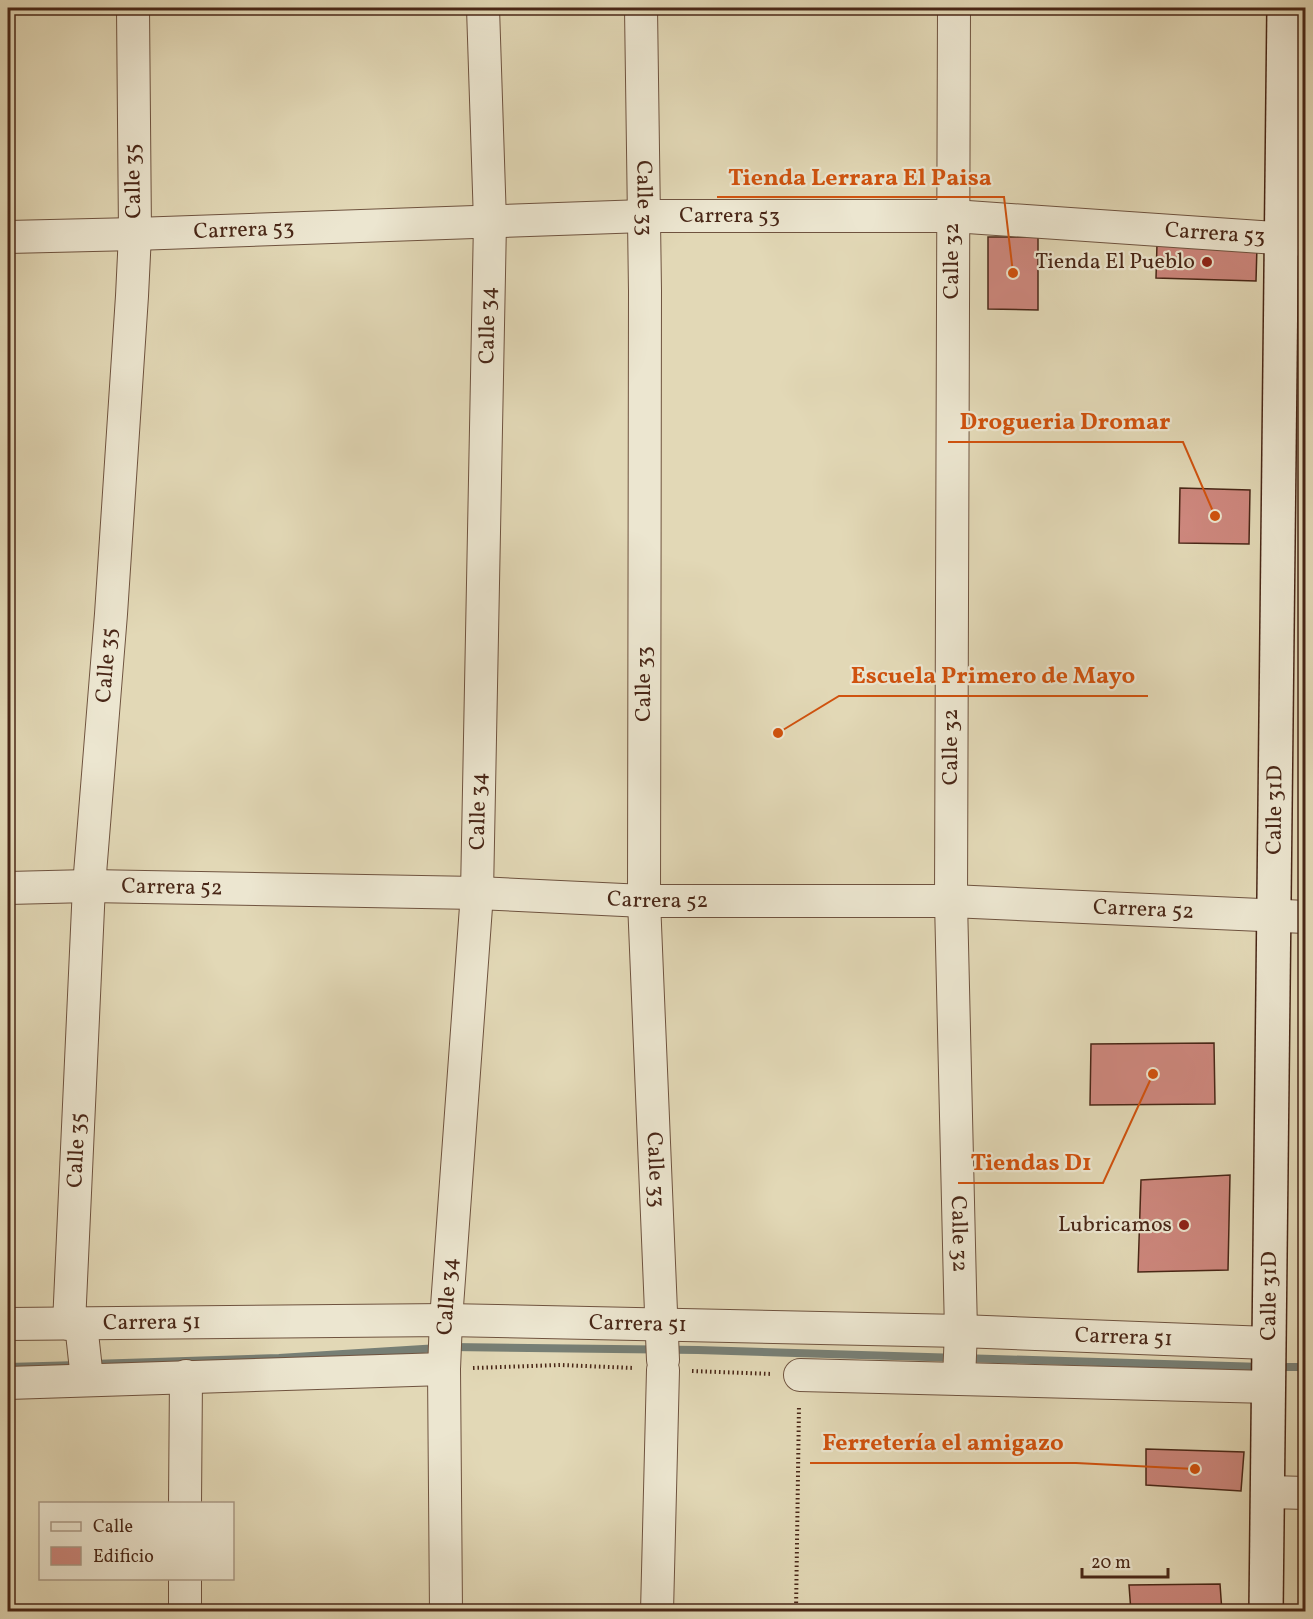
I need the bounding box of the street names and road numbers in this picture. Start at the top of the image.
street label: Calle 35 [118,143,150,219]
street label: Calle 33 [628,160,660,236]
street label: Carrera 53 [679,201,780,232]
street label: Carrera 53 [193,213,295,247]
street label: Carrera 53 [1164,215,1266,253]
street label: Calle 32 [937,223,968,299]
street label: Calle 34 [472,286,504,364]
street label: Calle 35 [88,626,125,704]
street label: Calle 33 [629,646,660,722]
street label: Calle 32 [936,709,967,785]
street label: Calle 31D [1259,765,1291,855]
street label: Calle 34 [462,772,495,850]
street label: Carrera 52 [121,871,223,904]
street label: Carrera 52 [606,884,708,917]
street label: Carrera 52 [1092,892,1195,927]
street label: Calle 35 [60,1112,94,1188]
street label: Calle 33 [638,1131,672,1208]
street label: Calle 32 [942,1195,975,1272]
street label: Calle 31D [1254,1251,1286,1341]
street label: Calle 34 [430,1256,466,1336]
street label: Carrera 51 [103,1307,201,1339]
street label: Carrera 51 [589,1308,687,1341]
street label: Carrera 51 [1074,1320,1173,1355]

